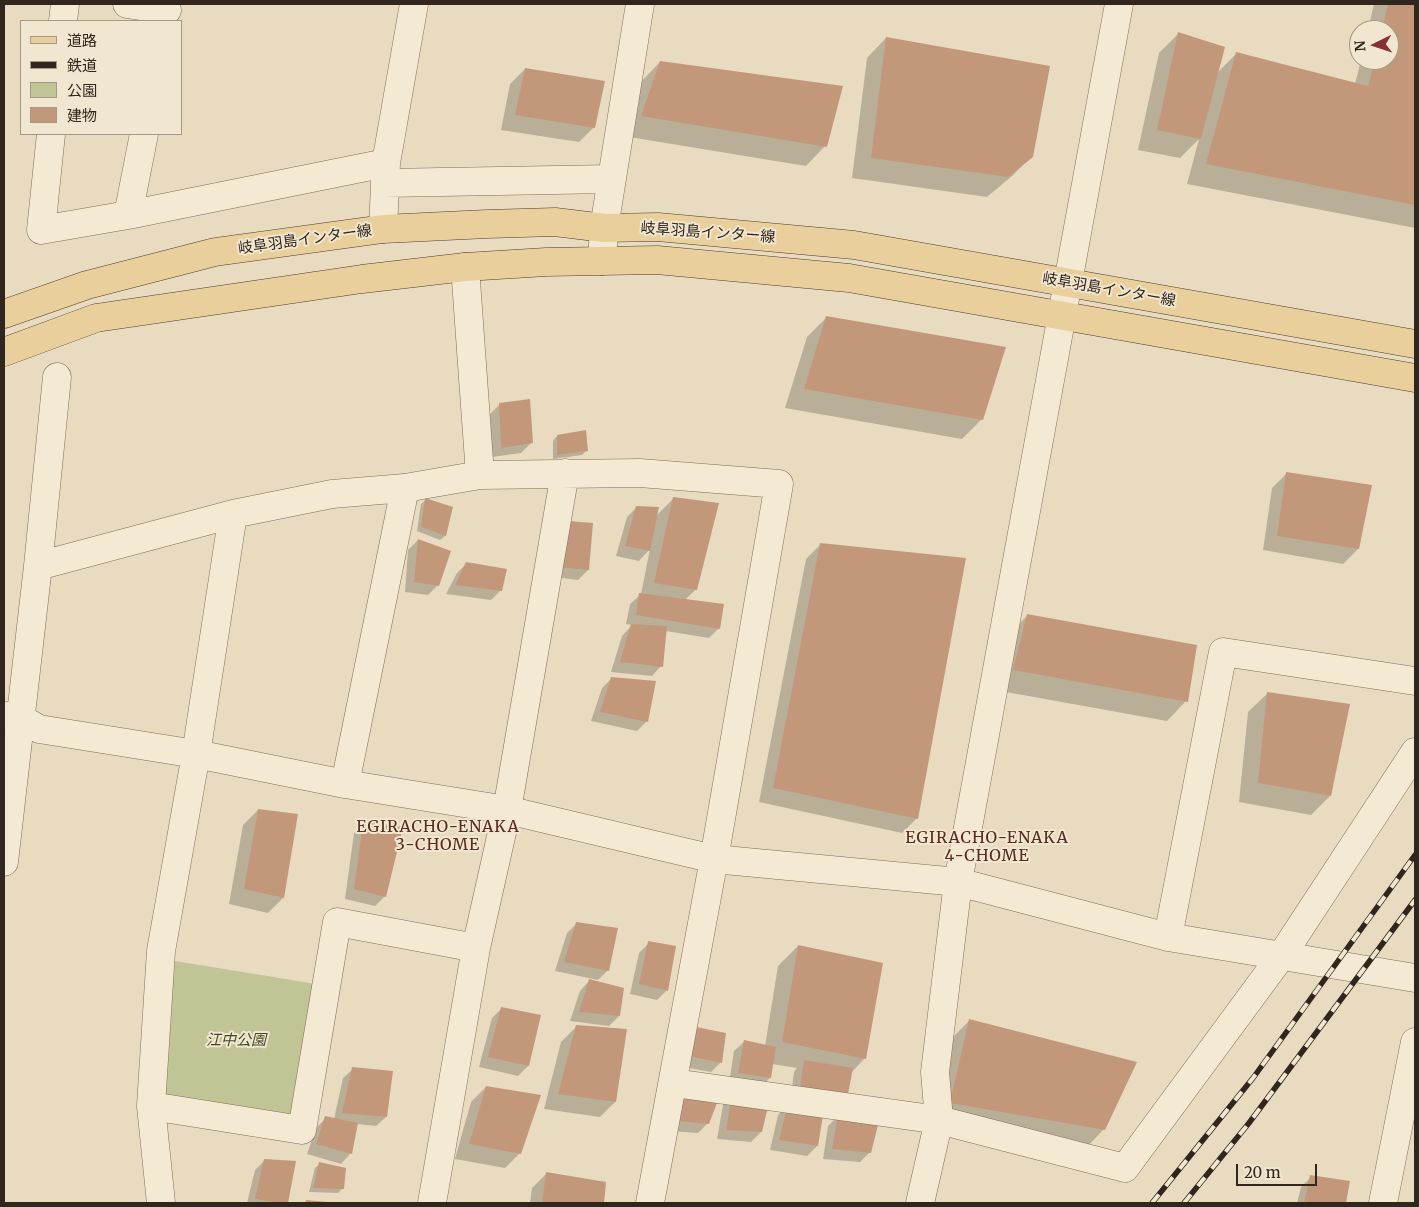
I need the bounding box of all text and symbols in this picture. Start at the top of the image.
legend [20,20,182,135]
north arrow [1349,20,1399,70]
text: 道路 [67,31,97,50]
text: N [1351,40,1369,52]
text: 鉄道 [67,56,97,75]
text: 公園 [67,81,97,100]
text: 建物 [67,106,97,125]
street label: 岐阜羽島インター線 [640,219,776,247]
street label: 岐阜羽島インター線 [237,222,373,258]
street label: 岐阜羽島インター線 [1041,269,1177,311]
district label: EGIRACHO-ENAKA 3-CHOME [355,817,521,855]
district label: EGIRACHO-ENAKA 4-CHOME [904,828,1070,866]
park label: 江中公園 [206,1032,266,1050]
scale bar [1239,1154,1320,1186]
text: 20 m [1244,1163,1281,1182]

